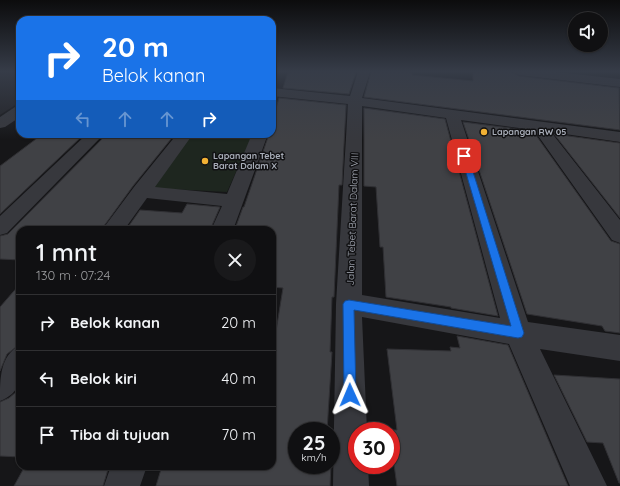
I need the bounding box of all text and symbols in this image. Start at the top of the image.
map controls [568,12,608,52]
button: sound [568,12,608,52]
text: 20 m [102,29,169,64]
icon: right [36,32,88,84]
text: Belok kanan [102,64,205,87]
icon: left [72,108,94,130]
icon: ahead [114,108,136,130]
icon: ahead [156,108,178,130]
icon: right [198,108,220,130]
place label: Lapangan RW 05 [492,126,567,137]
marker: Lapangan RW 05 [479,127,489,137]
pin [447,139,481,173]
icon: arrive [453,145,475,167]
place label: Lapangan Tebet Barat Dalam X [213,150,284,171]
street label: Jalan Tebet Barat Dalam VIII [344,152,361,286]
marker: Lapangan Tebet Barat Dalam X [200,156,210,166]
text: 1 mnt [36,237,97,267]
button: close [214,239,256,281]
text: 130 m · 07:24 [36,267,110,283]
icon: right [36,312,58,334]
text: Belok kanan [70,313,160,332]
text: 20 m [221,313,256,332]
icon: left [36,368,58,390]
text: Belok kiri [70,369,137,388]
text: 40 m [221,369,256,388]
position arrow [329,374,371,416]
speed limit sign: 30 [348,422,400,474]
icon: arrive [36,424,58,446]
text: Tiba di tujuan [70,425,169,444]
text: 70 m [222,425,256,444]
text: 25 [303,430,325,455]
text: km/h [301,451,327,464]

